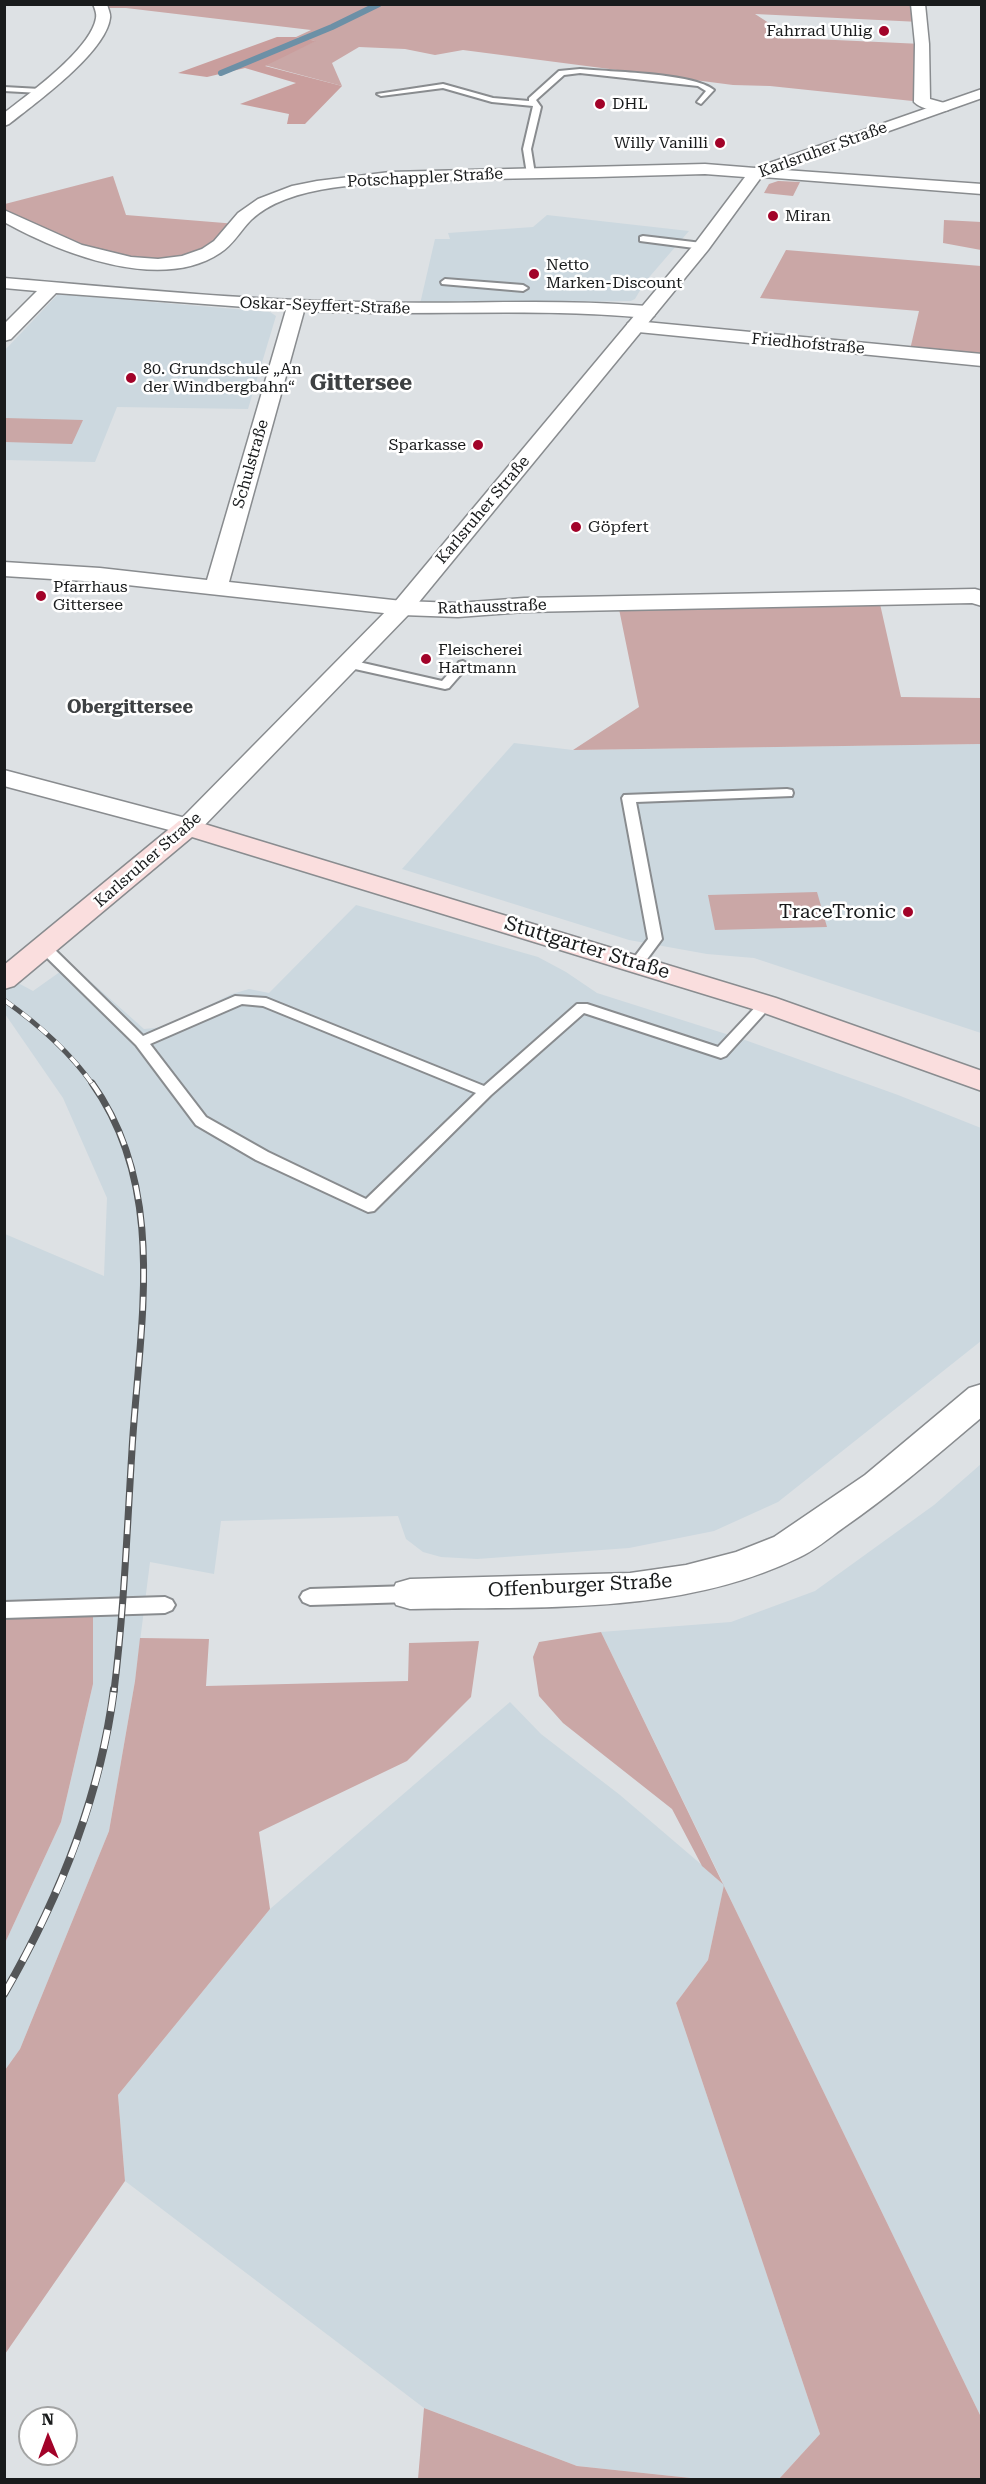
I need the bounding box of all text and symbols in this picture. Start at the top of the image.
place label: Fahrrad Uhlig [766,21,872,41]
marker: Fahrrad Uhlig [877,24,891,38]
place label: DHL [612,94,648,114]
marker: DHL [593,97,607,111]
street label: Karlsruher Straße [756,118,890,182]
place label: Willy Vanilli [614,133,708,153]
marker: Willy Vanilli [713,136,727,150]
street label: Potschappler Straße [347,164,503,192]
place label: Miran [785,206,831,226]
marker: Miran [766,209,780,223]
place label: Netto Marken-Discount [546,255,682,293]
marker: Netto Marken-Discount [527,267,541,281]
street label: Oskar-Seyffert-Straße [239,293,411,319]
street label: Friedhofstraße [750,329,866,359]
place label: 80. Grundschule „An der Windbergbahn“ [143,359,302,397]
marker: 80. Grundschule „An der Windbergbahn“ [124,371,138,385]
district label: Gittersee [310,371,412,397]
street label: Schulstraße [229,417,273,511]
place label: Sparkasse [388,435,466,455]
marker: Sparkasse [471,438,485,452]
street label: Karlsruher Straße [432,452,534,568]
place label: Göpfert [588,517,649,537]
marker: Göpfert [569,520,583,534]
place label: Pfarrhaus Gittersee [53,577,128,615]
marker: Pfarrhaus Gittersee [34,589,48,603]
street label: Rathausstraße [437,595,547,619]
place label: Fleischerei Hartmann [438,640,522,678]
marker: Fleischerei Hartmann [419,652,433,666]
district label: Obergittersee [67,697,193,719]
street label: Karlsruher Straße [91,808,205,912]
place label: TraceTronic [779,900,896,924]
marker: TraceTronic [901,905,915,919]
street label: Stuttgarter Straße [502,911,672,985]
street label: Offenburger Straße [487,1569,673,1603]
north arrow [18,2406,78,2466]
text: N [41,2410,54,2429]

